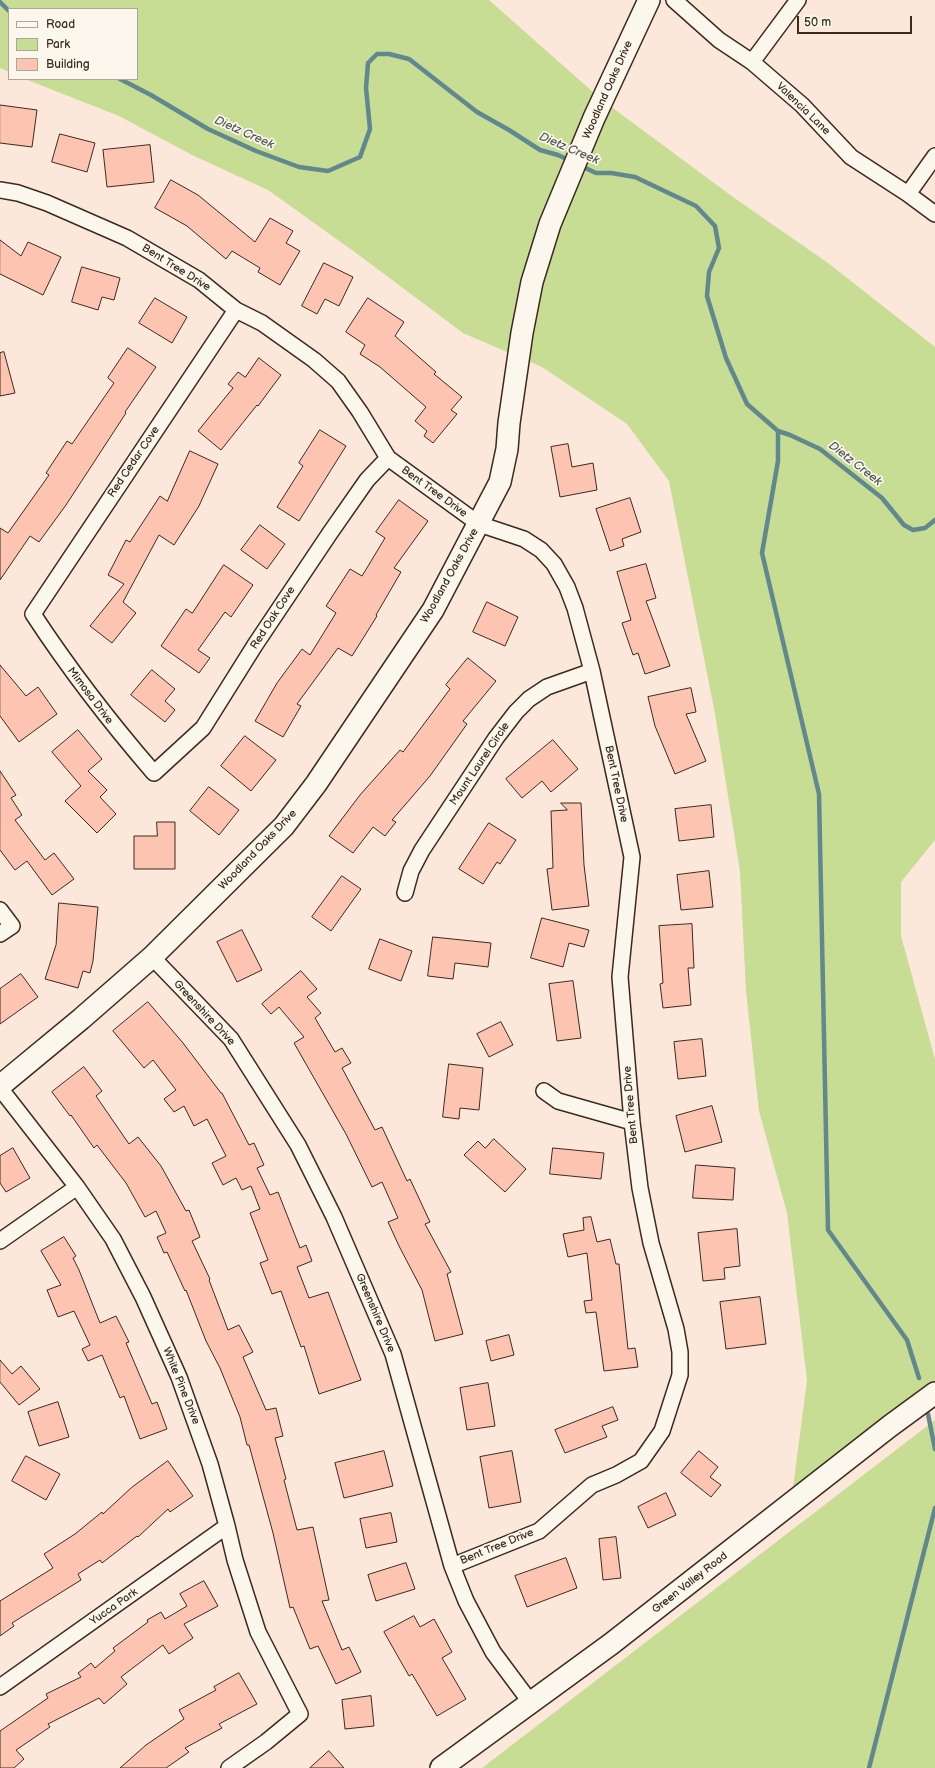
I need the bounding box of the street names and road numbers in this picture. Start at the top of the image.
street label: Woodland Oaks Drive [580,39,636,141]
street label: Valencia Lane [773,80,833,138]
street label: Bent Tree Drive [139,242,213,294]
street label: Red Cedar Cove [105,424,163,500]
street label: Bent Tree Drive [398,464,470,520]
street label: Woodland Oaks Drive [418,526,482,626]
street label: Red Oak Cove [248,584,298,652]
street label: Mimosa Drive [64,665,116,727]
street label: Mount Laurel Circle [447,720,513,808]
street label: Bent Tree Drive [601,744,631,824]
street label: Woodland Oaks Drive [216,807,300,893]
street label: Greenshire Drive [170,978,238,1048]
street label: Bent Tree Drive [621,1065,641,1145]
street label: Greenshire Drive [352,1272,398,1354]
street label: White Pine Drive [160,1346,202,1426]
street label: Bent Tree Drive [458,1526,536,1568]
street label: Green Valley Road [650,1549,730,1617]
street label: Yucca Park [88,1586,140,1628]

